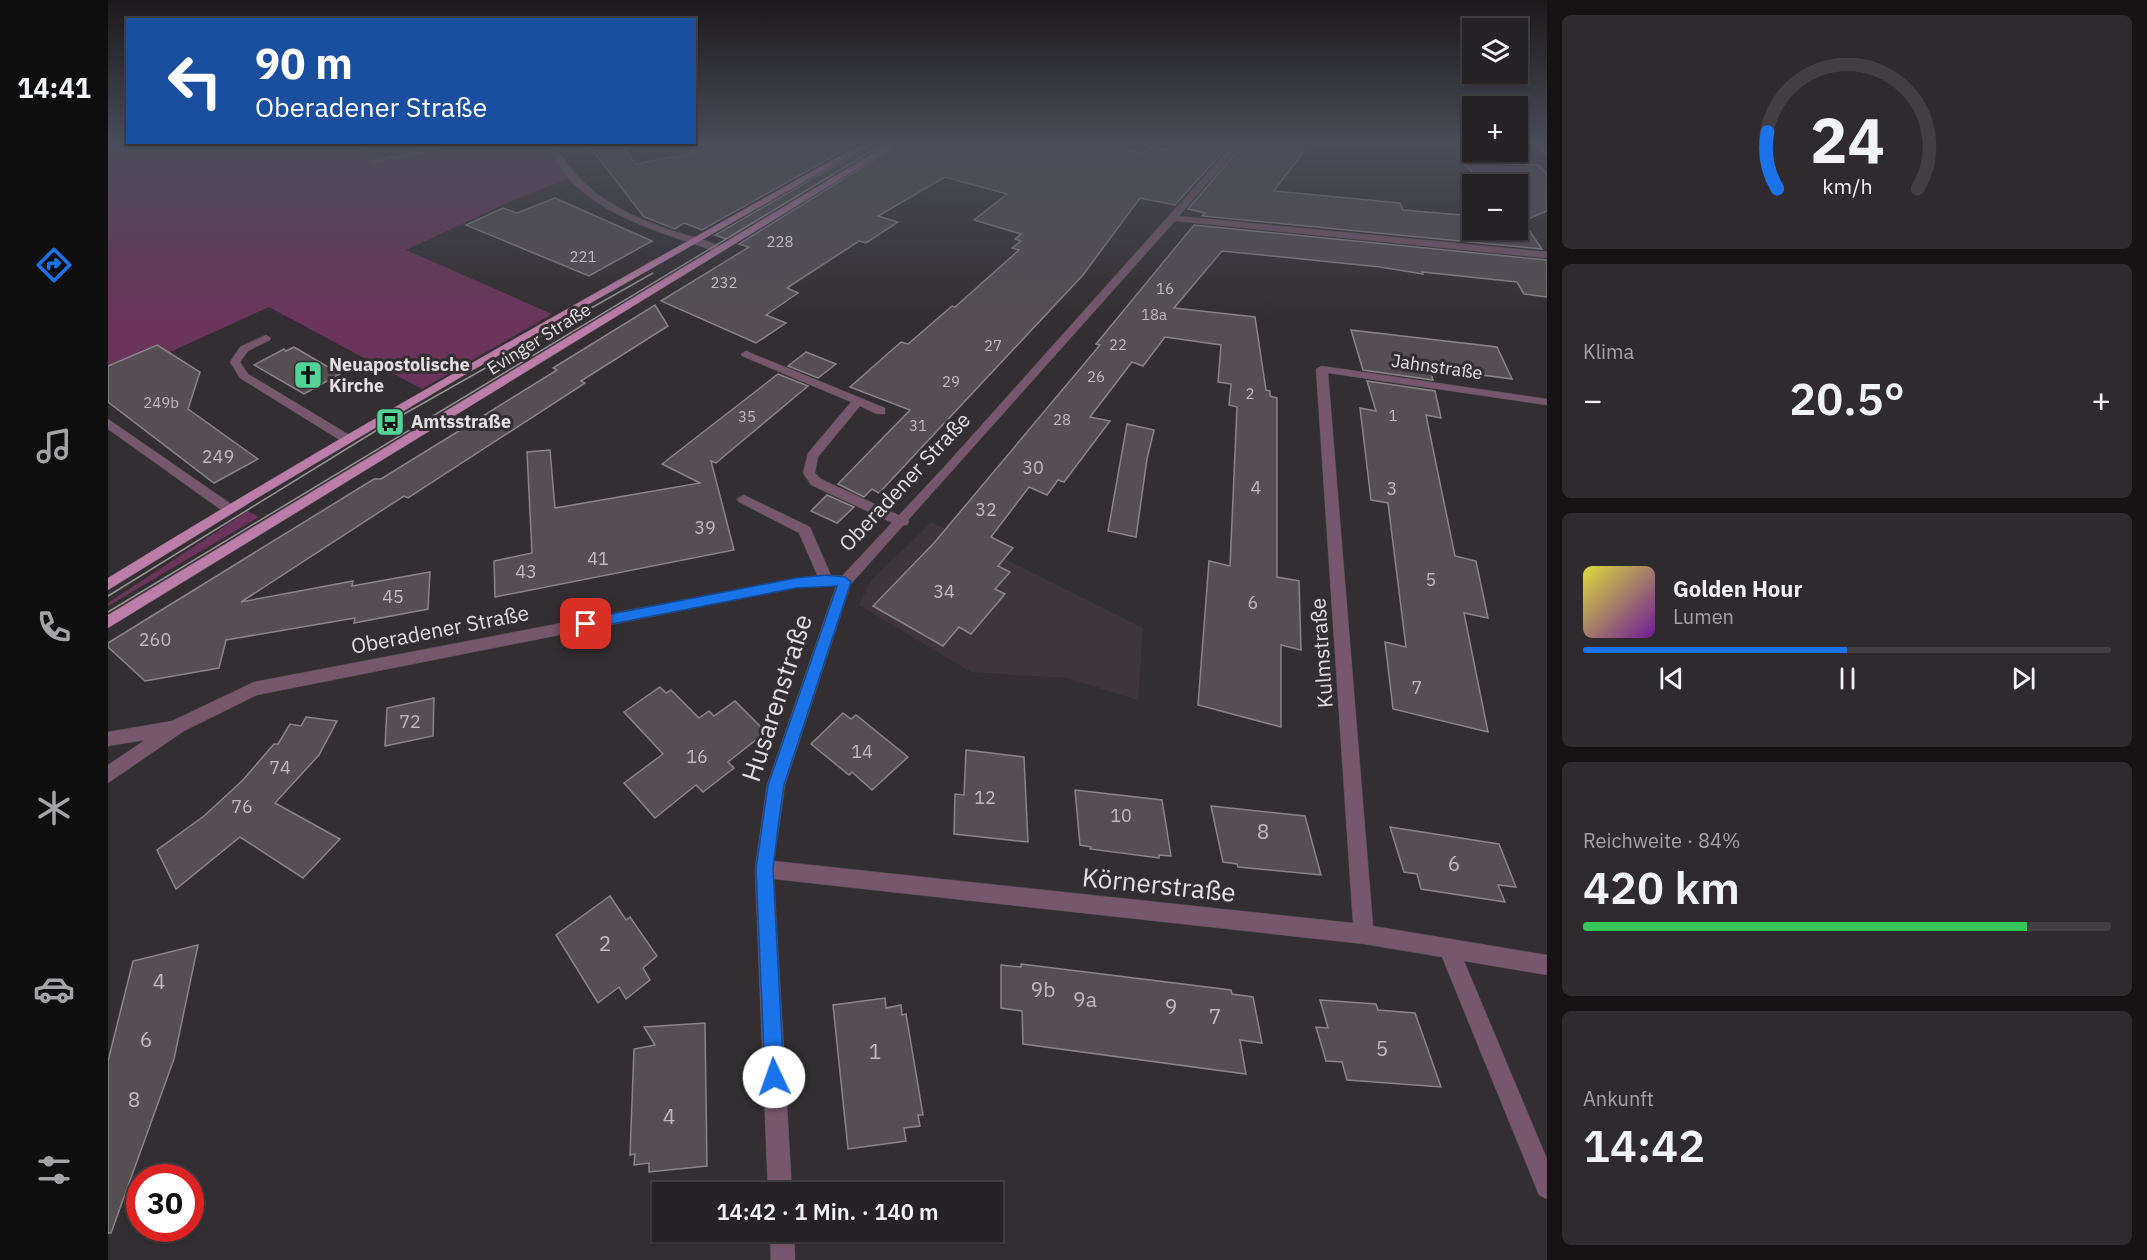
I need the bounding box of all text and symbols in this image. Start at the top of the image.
map controls [1462,18,1528,240]
button: layers [1462,18,1528,84]
text: 90 m [255,36,353,91]
icon: left [156,42,234,120]
text: 14:41 [17,70,91,105]
text: Oberadener Straße [255,89,487,124]
button: + [1462,96,1528,162]
text: 24 [1810,99,1884,180]
text: km/h [1822,172,1872,200]
button: − [1462,174,1528,240]
house number: 228 [766,232,794,251]
icon: directions [33,244,75,286]
house number: 221 [569,247,597,266]
house number: 232 [710,273,738,292]
house number: 16 [1156,279,1174,298]
street label: Evinger Straße [482,297,595,380]
house number: 18a [1141,305,1167,324]
house number: 22 [1109,335,1127,354]
house number: 27 [984,336,1002,355]
text: Klima [1583,338,1634,365]
street label: Jahnstraße [1390,349,1484,384]
place label: Neuapostolische Kirche [329,353,470,397]
church icon: Neuapostolische Kirche [292,359,324,391]
house number: 26 [1087,367,1105,386]
text: 20.5° [1789,369,1905,427]
house number: 29 [942,372,960,391]
text: − [1583,378,1603,421]
text: + [2091,378,2111,421]
house number: 2 [1245,384,1255,403]
house number: 249b [143,393,179,412]
bus stop icon: Amtsstraße [374,406,406,438]
street label: Oberadener Straße [832,406,976,557]
house number: 1 [1388,406,1398,425]
house number: 35 [738,407,756,426]
place label: Amtsstraße [411,410,511,433]
house number: 28 [1053,410,1071,429]
house number: 31 [909,416,927,435]
icon: music [33,425,75,467]
house number: 249 [202,445,234,468]
house number: 30 [1022,456,1044,479]
house number: 4 [1251,476,1262,499]
house number: 3 [1387,477,1397,500]
house number: 32 [975,498,997,521]
house number: 39 [694,516,716,539]
house number: 41 [587,547,609,570]
house number: 43 [515,560,537,583]
house number: 5 [1426,568,1436,591]
text: Golden Hour [1673,574,1802,603]
house number: 34 [933,580,955,603]
house number: 45 [382,585,404,608]
house number: 6 [1248,591,1258,614]
street label: Kulmstraße [1303,597,1339,709]
street label: Oberadener Straße [348,598,531,660]
pin [560,598,611,649]
text: Lumen [1673,603,1734,630]
icon: phone [33,606,75,648]
icon: arrive [569,607,602,640]
street label: Husarenstraße [733,610,819,786]
house number: 260 [139,628,171,651]
icon: previous [1655,662,1688,695]
icon: pause [1831,662,1864,695]
icon: next [2007,662,2040,695]
house number: 7 [1412,676,1422,699]
house number: 72 [399,710,421,733]
house number: 14 [851,740,873,763]
house number: 16 [686,745,708,768]
house number: 74 [269,756,291,779]
house number: 12 [974,786,996,809]
icon: climate [33,787,75,829]
house number: 76 [231,795,253,818]
house number: 10 [1110,804,1132,827]
house number: 8 [1257,817,1269,845]
text: Reichweite · 84% [1583,827,1740,854]
house number: 6 [1448,849,1460,877]
text: 420 km [1583,858,1740,916]
street label: Körnerstraße [1081,859,1238,909]
house number: 2 [599,929,611,957]
house number: 4 [153,967,165,995]
icon: car [33,968,75,1010]
house number: 9b [1031,975,1055,1003]
house number: 9a [1073,985,1097,1013]
house number: 9 [1165,992,1177,1020]
house number: 7 [1209,1002,1221,1030]
house number: 6 [140,1025,152,1053]
house number: 5 [1376,1034,1388,1062]
house number: 1 [869,1037,881,1065]
position arrow [742,1045,806,1109]
house number: 8 [128,1085,140,1113]
text: Ankunft [1583,1085,1654,1112]
house number: 4 [663,1102,675,1130]
text: 14:42 [1583,1116,1705,1174]
icon: filters [33,1149,75,1191]
speed limit sign: 30 [126,1164,204,1242]
text: 14:42 · 1 Min. · 140 m [716,1197,939,1226]

